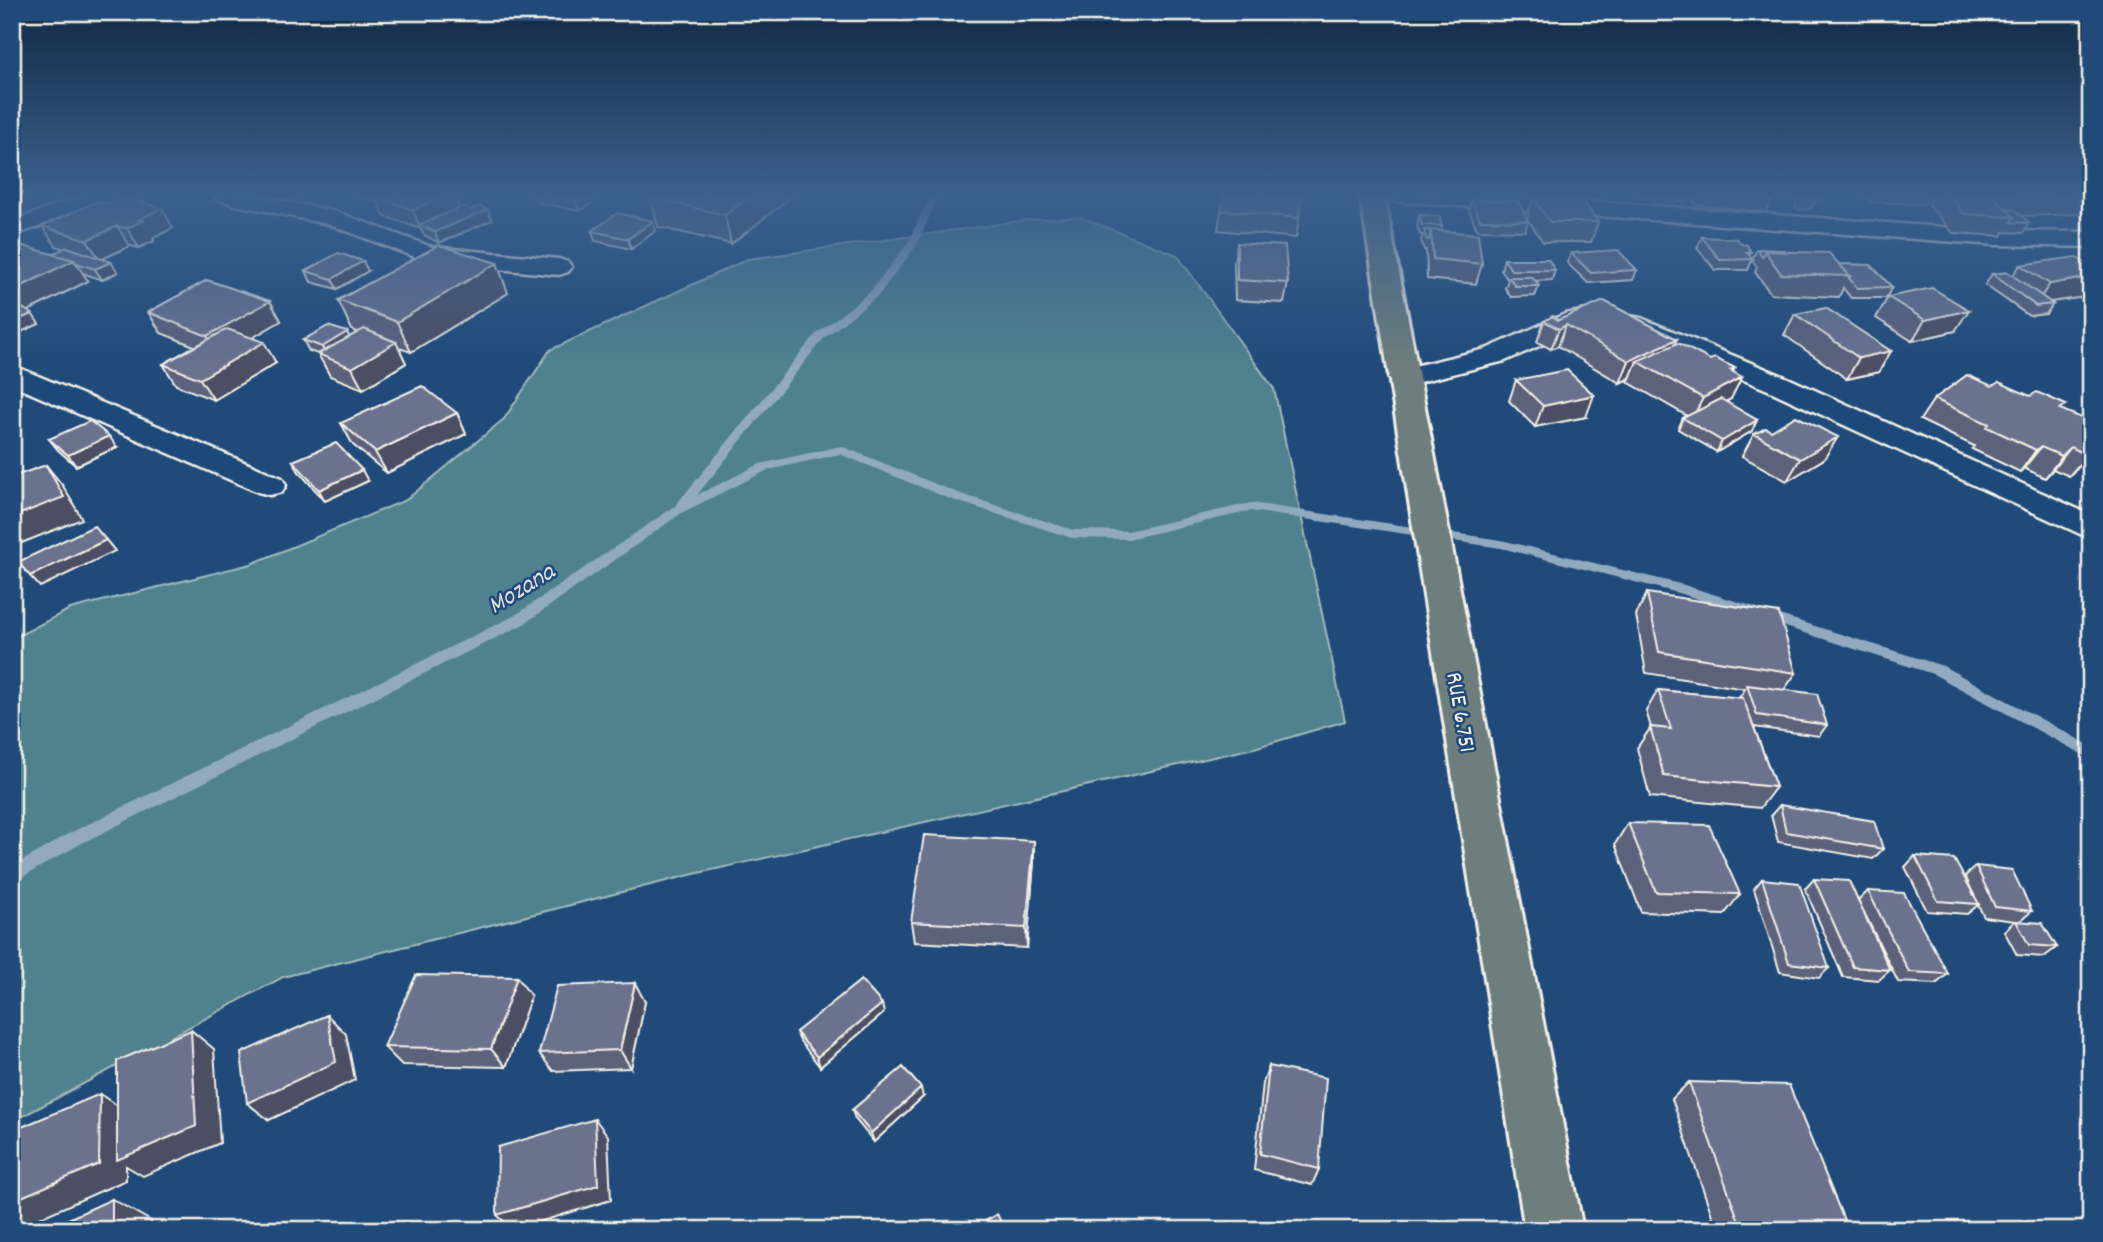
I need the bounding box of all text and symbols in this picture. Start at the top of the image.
water label: Mozana [481,554,564,625]
street label: RUE 6.751 [1435,670,1483,755]

